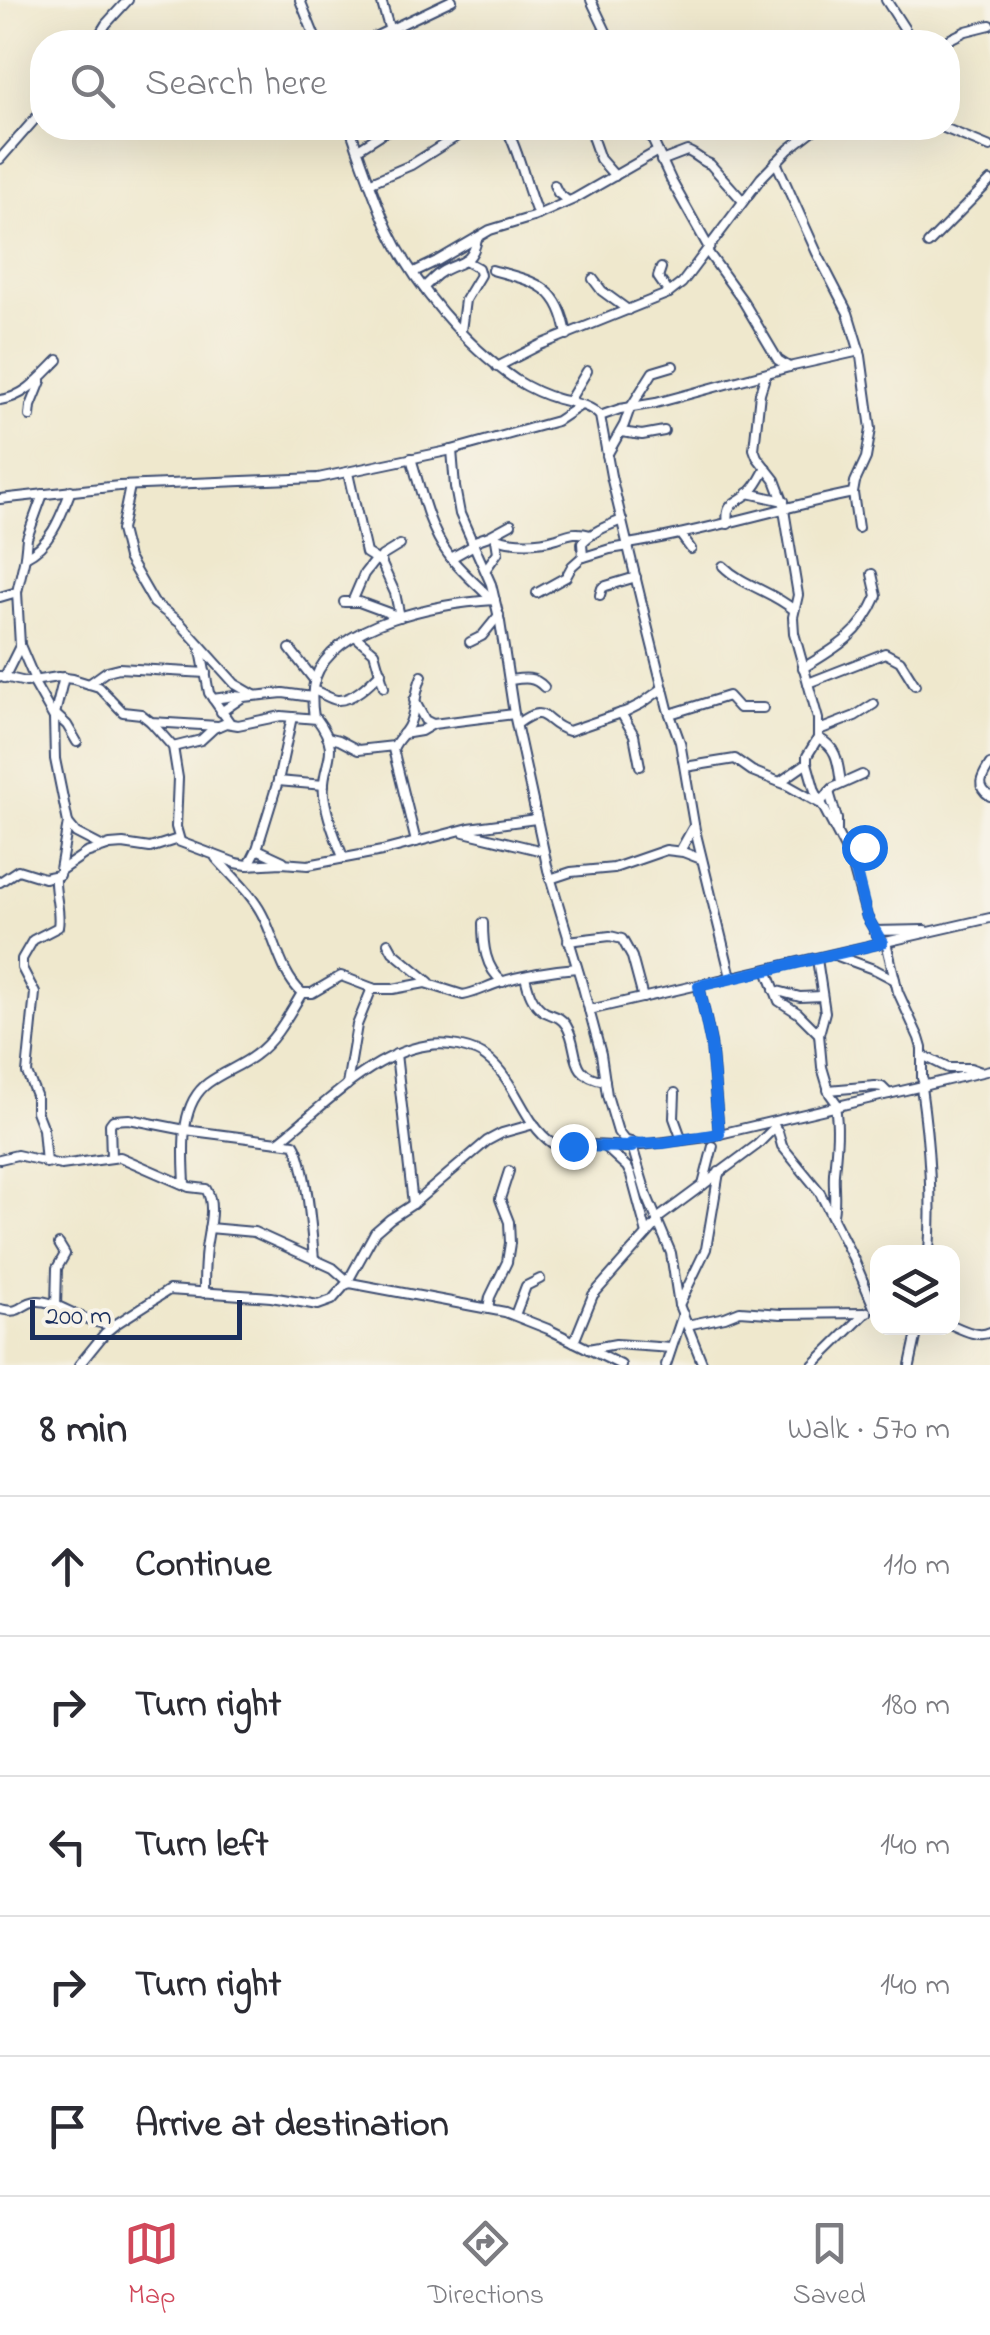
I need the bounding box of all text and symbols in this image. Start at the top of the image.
search box [30,30,960,140]
text: Search here [145,57,327,113]
icon: search [65,58,120,113]
route start [842,825,888,871]
route end [551,1124,597,1170]
map controls [870,1245,960,1335]
button: layers [870,1245,960,1335]
scale bar [30,1295,242,1340]
text: 200 m [45,1297,112,1338]
text: 8 min [40,1400,127,1461]
text: Walk · 570 m [788,1407,950,1454]
text: Continue [135,1538,271,1594]
icon: ahead [40,1539,95,1594]
text: 110 m [883,1543,950,1590]
text: Turn right [135,1678,281,1734]
icon: right [40,1679,95,1734]
text: 180 m [881,1683,950,1730]
text: Turn left [135,1818,268,1874]
icon: left [40,1819,95,1874]
text: 140 m [880,1823,950,1870]
text: Turn right [135,1958,281,2014]
icon: right [40,1959,95,2014]
text: 140 m [880,1963,950,2010]
text: Arrive at destination [135,2098,449,2154]
icon: arrive [40,2099,95,2154]
tab: Map [124,2216,179,2317]
tab: Directions [428,2216,544,2317]
tab: Saved [793,2216,866,2317]

